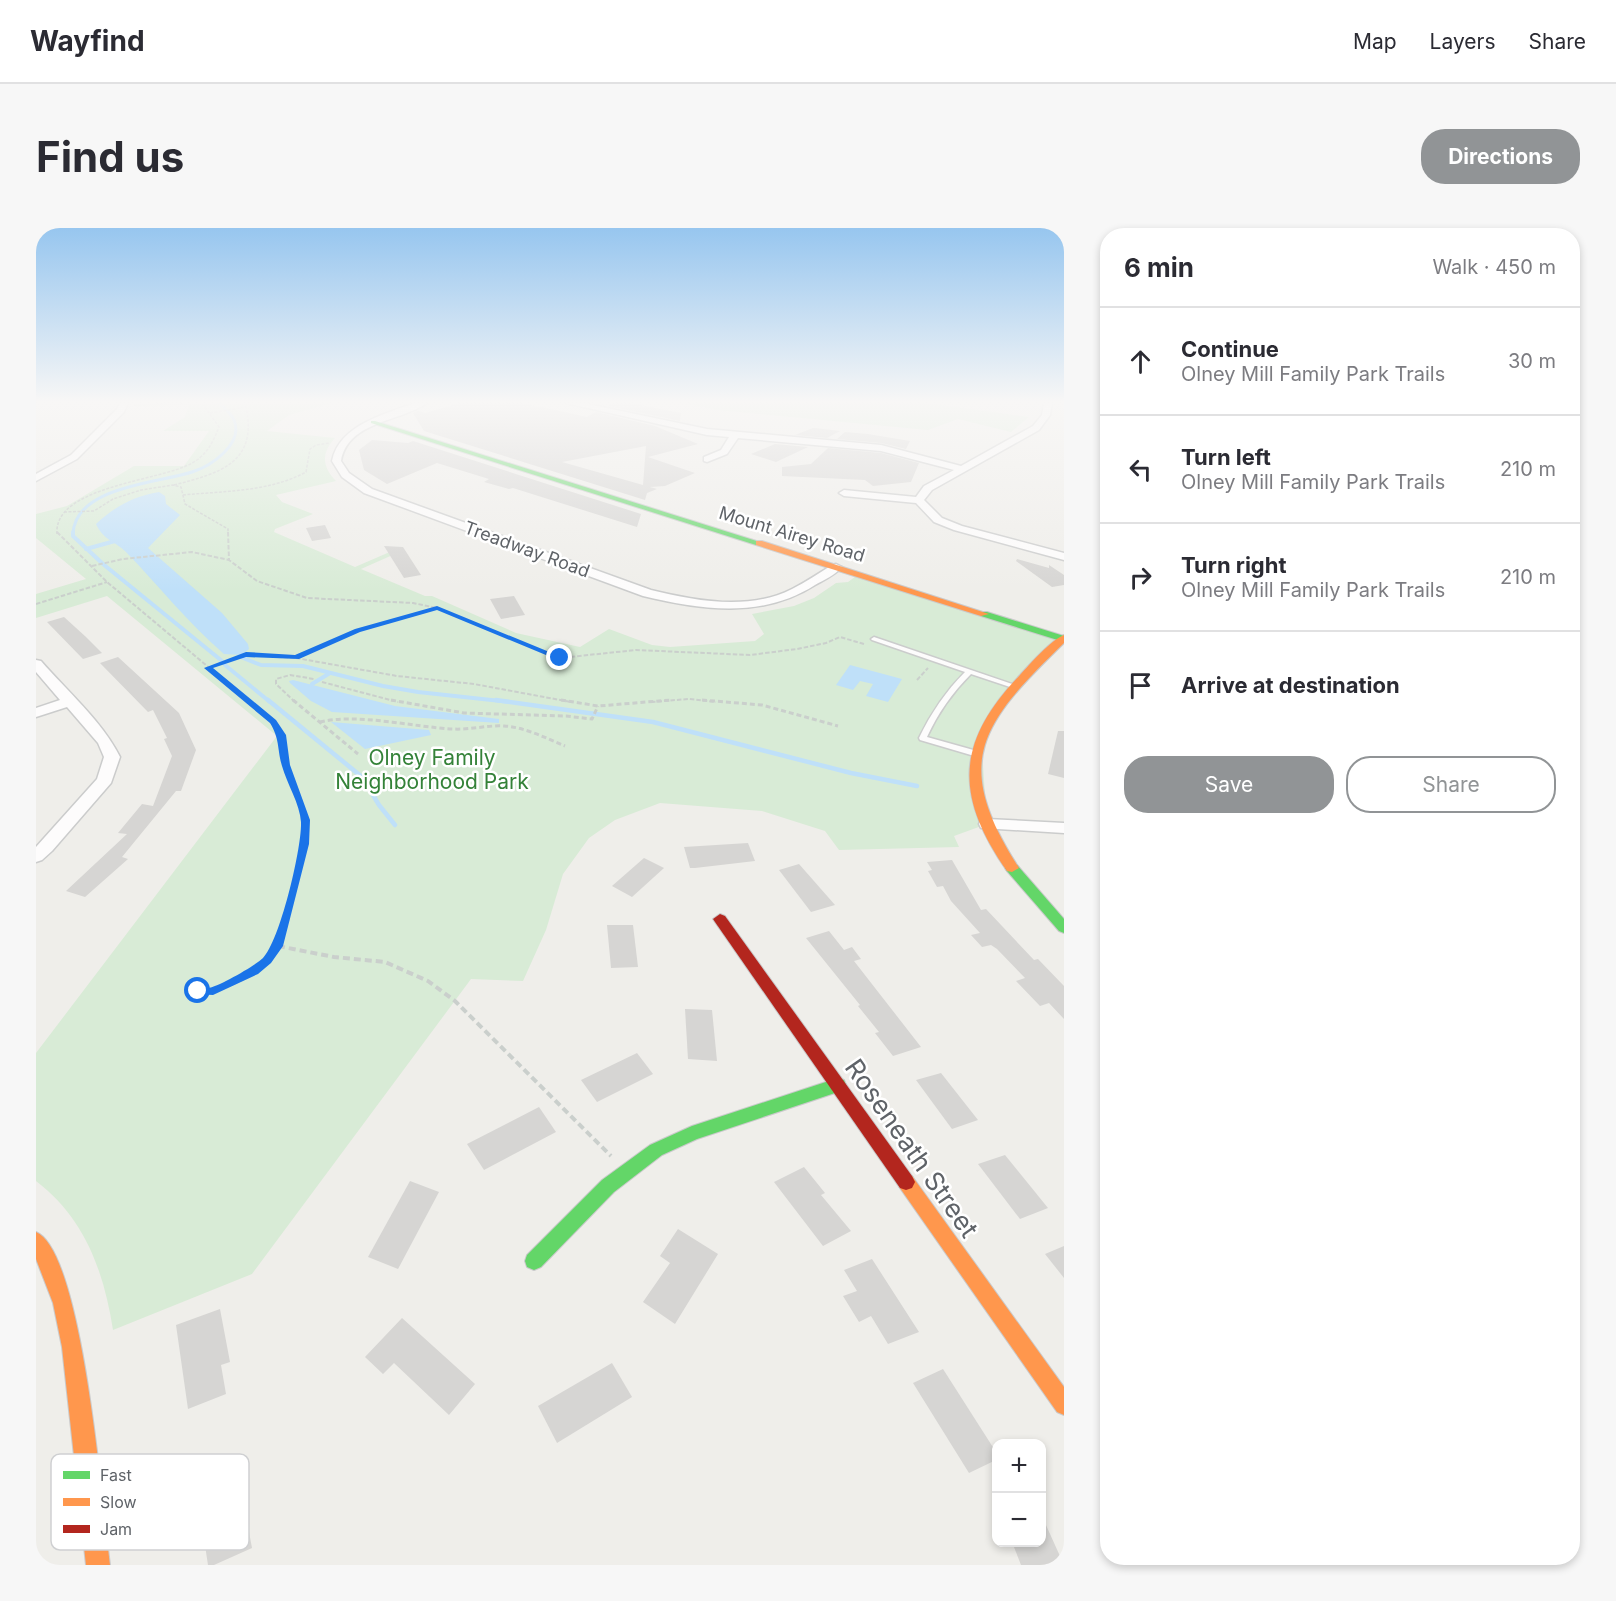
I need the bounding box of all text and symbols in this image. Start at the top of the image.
text: Wayfind [30,24,145,58]
text: Map [1353,29,1397,54]
text: Layers [1430,29,1496,54]
text: Share [1529,29,1586,54]
button: Directions [1421,129,1580,184]
text: Find us [36,131,184,182]
text: 6 min [1124,252,1194,283]
text: Walk · 450 m [1432,255,1556,279]
text: Continue [1181,336,1279,362]
icon: ahead [1124,345,1157,378]
text: 30 m [1508,349,1556,373]
text: Olney Mill Family Park Trails [1181,362,1445,386]
text: Turn left [1181,444,1271,470]
icon: left [1124,453,1157,486]
text: 210 m [1500,457,1556,481]
text: Olney Mill Family Park Trails [1181,470,1445,494]
street label: Mount Airey Road [717,502,867,566]
street label: Treadway Road [461,517,593,581]
text: Turn right [1181,552,1287,578]
icon: right [1124,561,1157,594]
text: 210 m [1500,565,1556,589]
text: Olney Mill Family Park Trails [1181,578,1445,602]
route end [546,644,572,670]
icon: arrive [1124,669,1157,702]
text: Arrive at destination [1181,672,1400,698]
park label: Olney Family Neighborhood Park [335,745,529,794]
button: Save [1124,756,1334,813]
button: Share [1346,756,1556,813]
route start [184,977,210,1003]
street label: Roseneath Street [839,1053,985,1243]
map controls [992,1439,1046,1547]
button: + [992,1439,1046,1493]
legend [51,1454,249,1550]
text: Fast [100,1465,132,1485]
text: Slow [100,1492,137,1512]
button: − [992,1493,1046,1547]
text: Jam [100,1519,132,1539]

